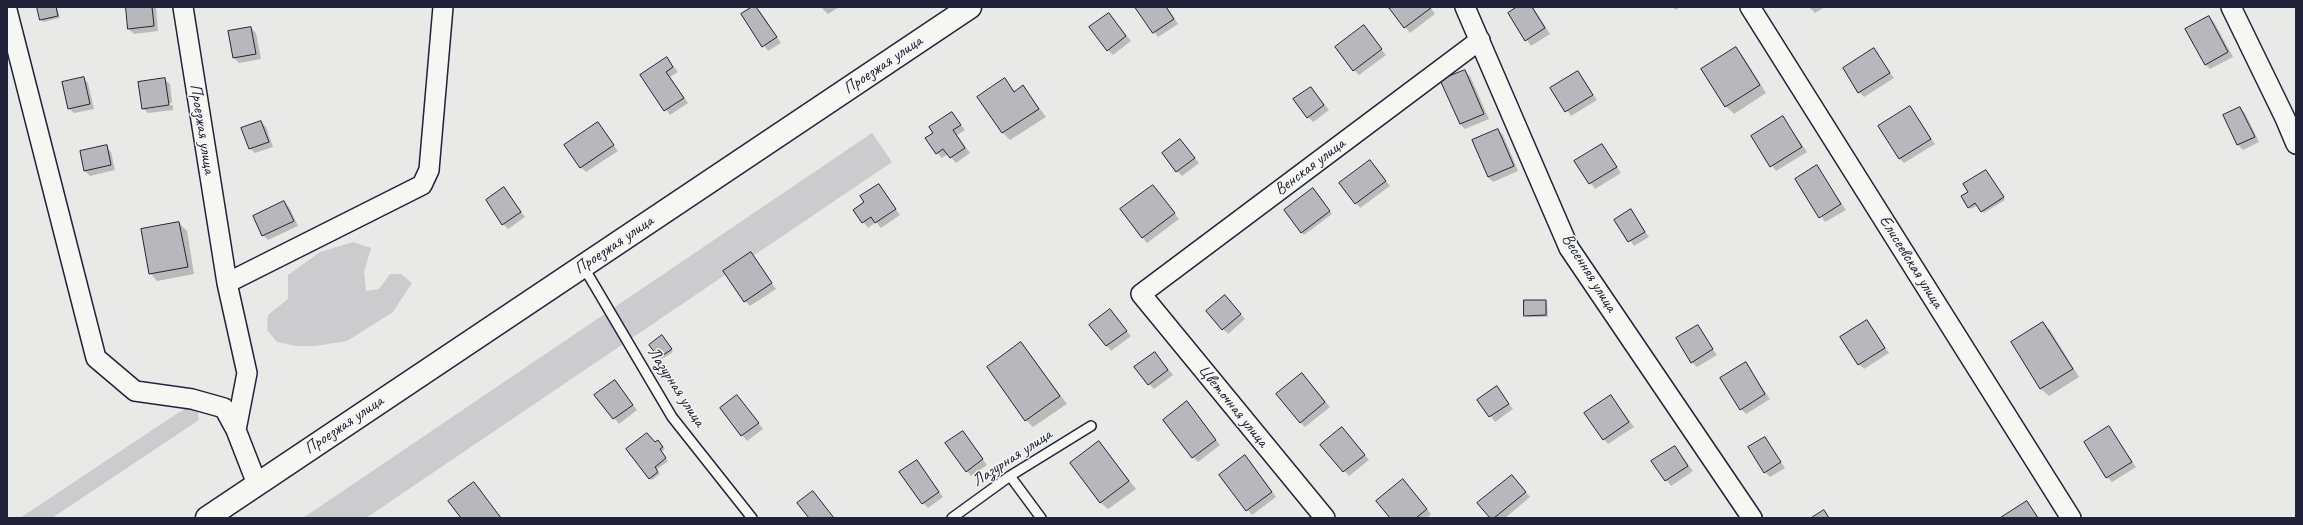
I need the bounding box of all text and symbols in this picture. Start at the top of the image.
street label: Проезжая улица [840,31,926,99]
street label: Проезжая улица [185,82,219,176]
street label: Венская улица [1271,134,1349,200]
street label: Проезжая улица [571,211,657,279]
street label: Елисеевская улица [1874,212,1948,312]
street label: Весенняя улица [1557,230,1621,316]
street label: Лазурная улица [643,343,709,431]
street label: Цветочная улица [1193,361,1273,451]
street label: Проезжая улица [301,391,387,459]
street label: Лазурная улица [968,425,1056,491]

